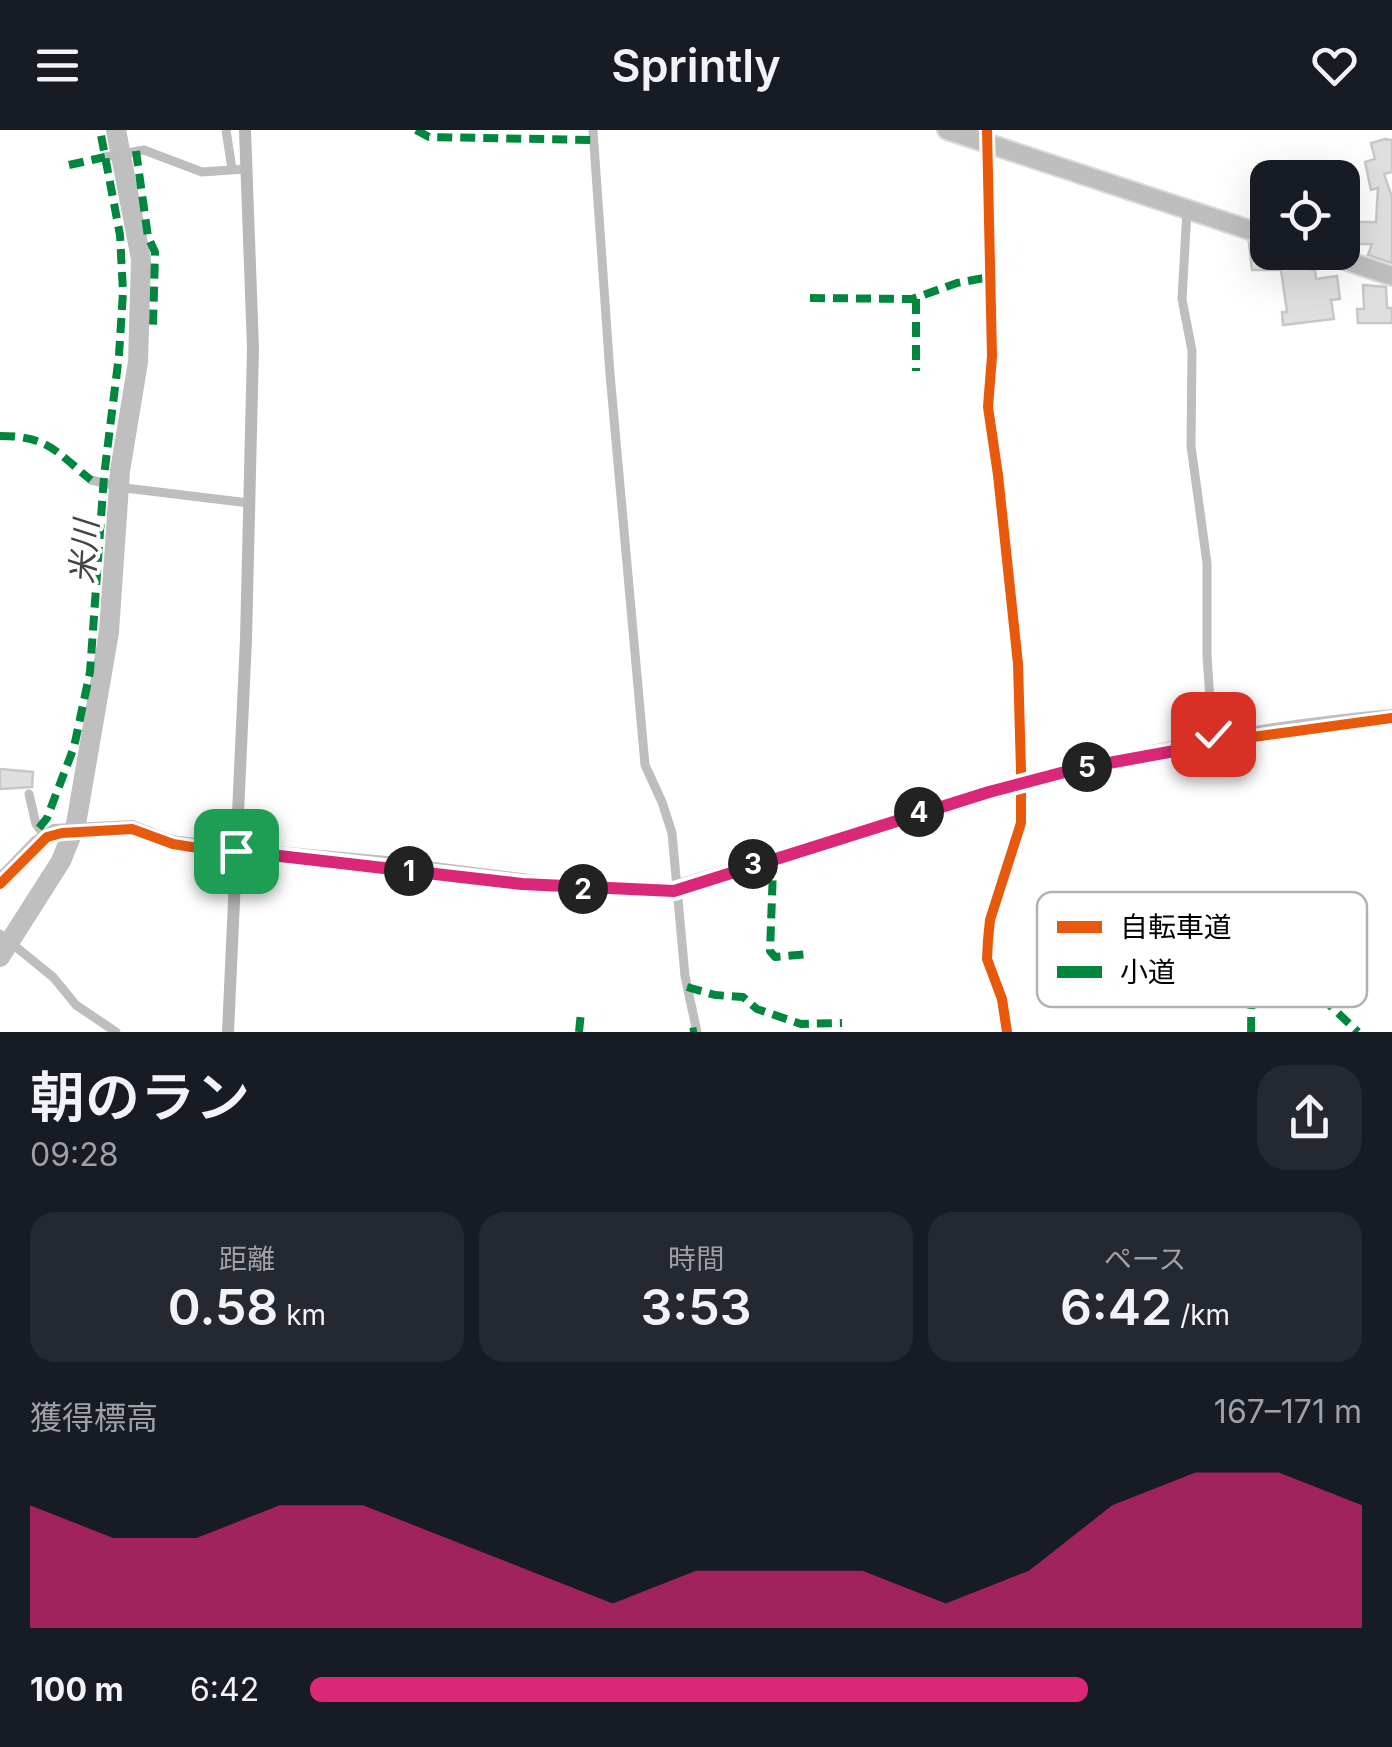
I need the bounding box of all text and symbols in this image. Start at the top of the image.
icon: menu [30,38,85,93]
text: Sprintly [611,38,781,93]
icon: heart [1307,38,1362,93]
map controls [1250,160,1360,270]
button: locate [1250,160,1360,270]
water label: 米川 [62,516,106,585]
pin [1171,692,1256,777]
icon: check [1186,707,1241,762]
pin: 5 [1062,742,1112,792]
text: 5 [1078,750,1096,784]
pin: 4 [894,787,944,837]
text: 4 [910,795,928,829]
pin [194,809,279,894]
icon: arrive [209,824,264,879]
pin: 3 [728,839,778,889]
pin: 1 [384,846,434,896]
text: 3 [744,847,762,881]
text: 1 [403,854,415,888]
pin: 2 [558,864,608,914]
text: 2 [574,872,592,906]
legend [1037,892,1367,1007]
text: 自転車道 [1120,910,1232,944]
text: 小道 [1120,955,1176,989]
text: 朝のラン [30,1064,250,1130]
button: share [1257,1065,1362,1170]
text: 09:28 [30,1135,119,1174]
text: 距離 [219,1242,275,1276]
text: 時間 [668,1242,724,1276]
text: ペース [1104,1242,1186,1276]
text: 0.58 [168,1277,278,1337]
text: 3:53 [640,1277,752,1337]
text: 6:42 [1060,1277,1172,1337]
text: km [278,1298,326,1332]
text: /km [1172,1298,1230,1332]
text: 167–171 m [1214,1392,1362,1431]
text: 獲得標高 [30,1398,158,1437]
text: 100 m [30,1670,124,1709]
text: 6:42 [190,1670,259,1709]

